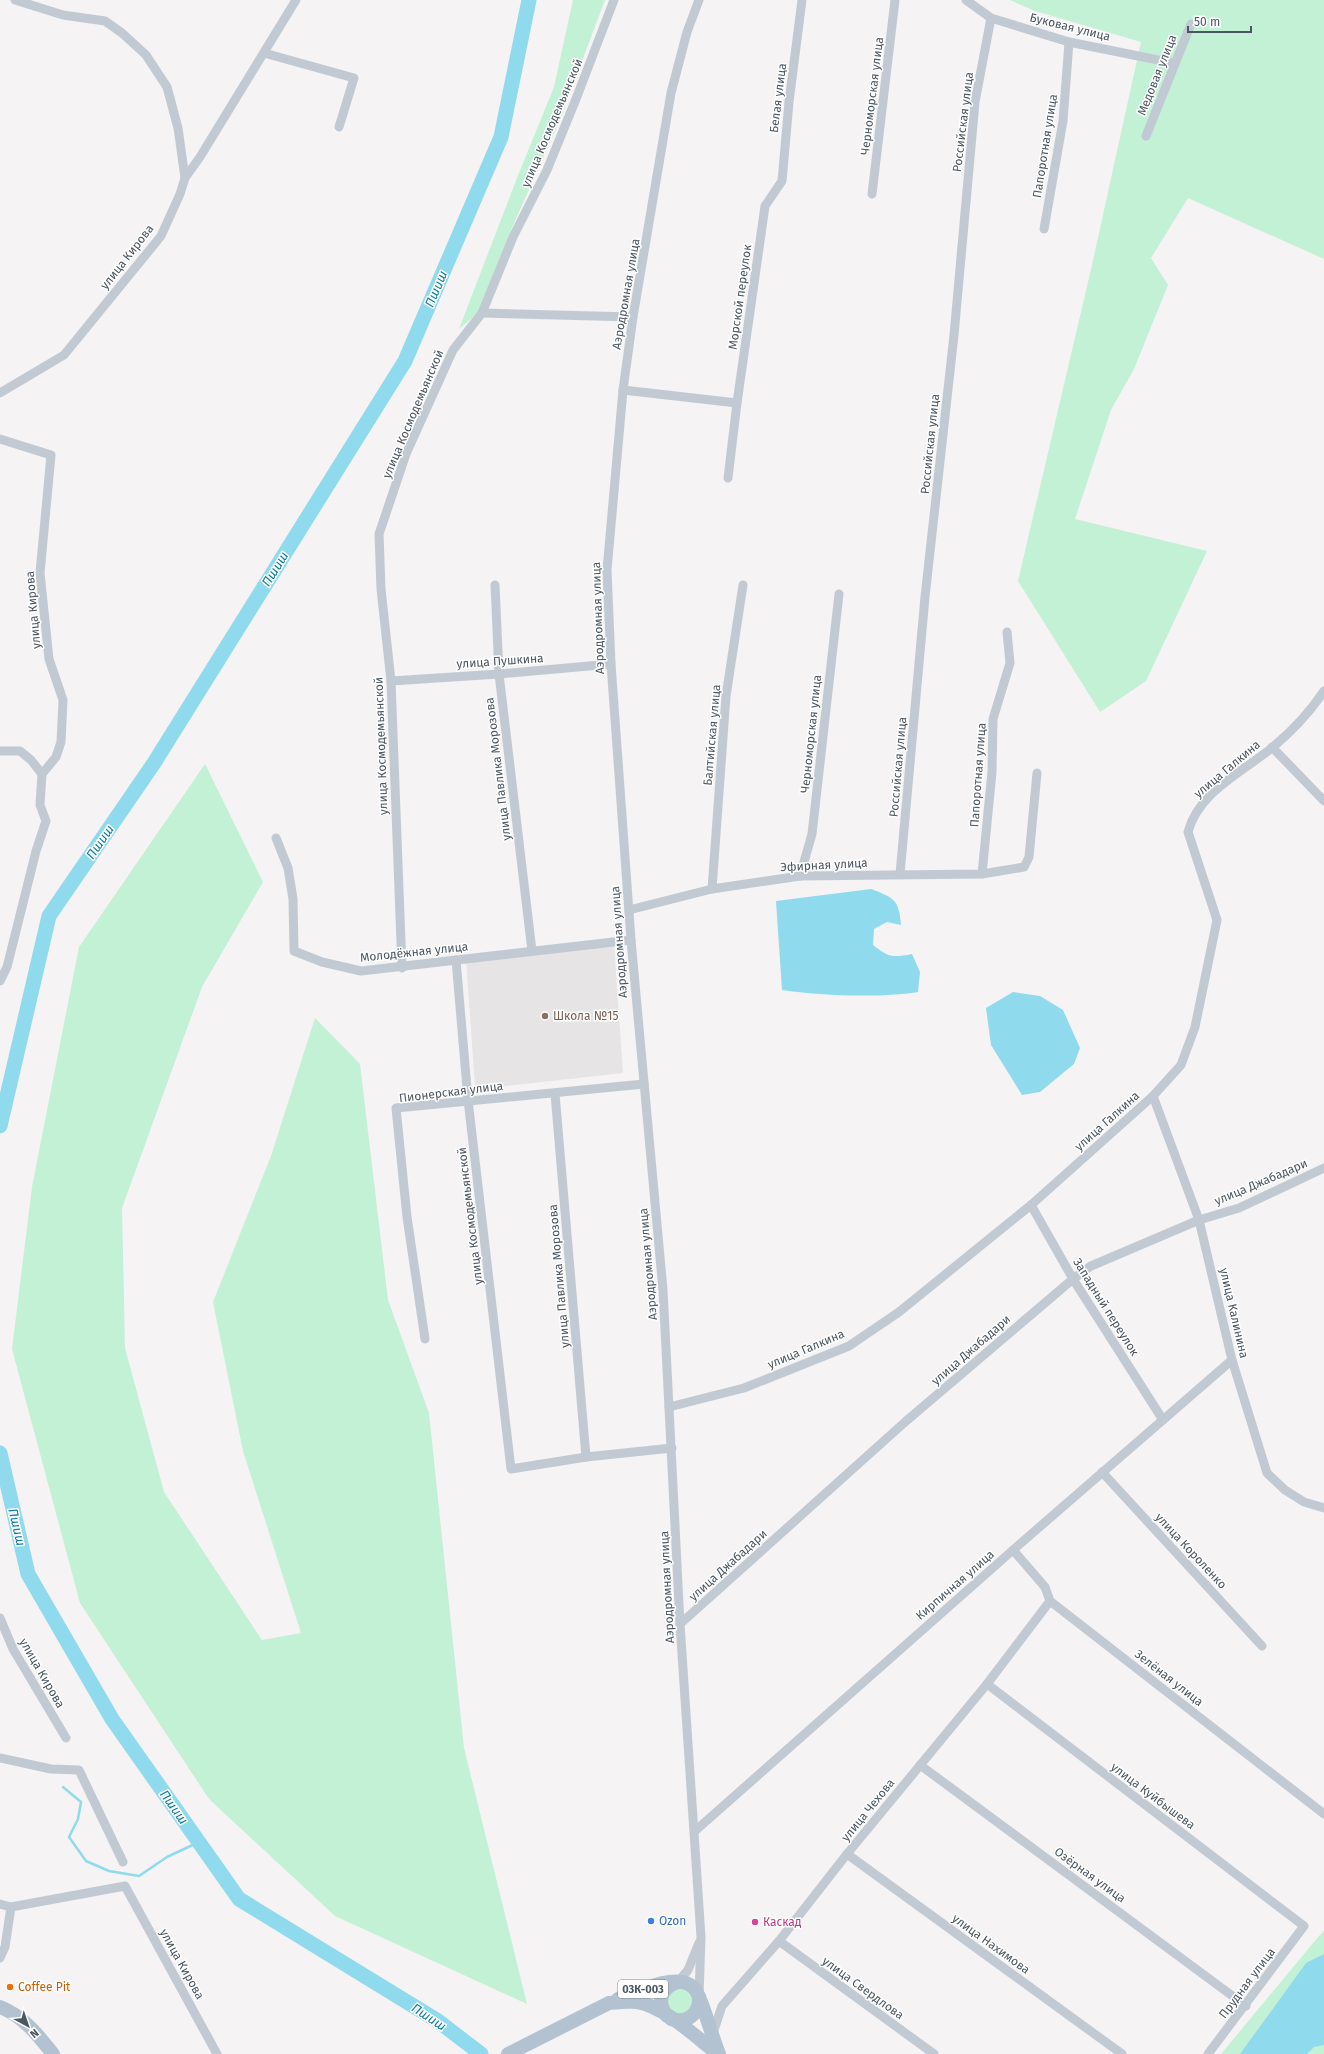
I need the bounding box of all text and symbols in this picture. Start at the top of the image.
scale bar [1188,8,1251,34]
street label: Буковая улица [1028,10,1112,44]
text: 50 m [1194,15,1220,29]
street label: Медовая улица [1134,33,1180,117]
street label: Черноморская улица [858,36,886,156]
street label: улица Космодемьянской [519,57,585,189]
street label: Белая улица [767,62,789,134]
street label: Российская улица [950,71,976,173]
street label: Папоротная улица [1030,93,1060,199]
street label: улица Кирова [97,222,157,292]
street label: Аэродромная улица [609,237,643,351]
street label: Морской переулок [726,243,754,350]
water label: Пшиш [422,268,450,310]
street label: улица Космодемьянской [380,348,446,480]
street label: Российская улица [918,393,942,495]
water label: Пшиш [259,549,291,589]
street label: Аэродромная улица [589,562,607,674]
street label: улица Кирова [23,570,43,650]
street label: улица Пушкина [456,651,544,671]
street label: Черноморская улица [798,674,824,794]
street label: улица Космодемьянской [372,677,390,815]
street label: Балтийская улица [701,684,723,786]
street label: улица Павлика Морозова [482,697,514,841]
street label: Российская улица [887,716,909,818]
street label: Папоротная улица [967,722,989,828]
street label: улица Галкина [1191,737,1263,801]
water label: Пшиш [83,822,117,862]
street label: Эфирная улица [780,856,868,874]
street label: Аэродромная улица [608,885,630,999]
street label: Молодёжная улица [359,939,469,965]
place label: Школа №15 [553,1009,618,1023]
marker: Школа №15 [540,1011,550,1021]
street label: Пионерская улица [398,1079,504,1105]
street label: улица Галкина [1072,1088,1142,1154]
street label: улица Космодемьянской [455,1146,485,1286]
street label: улица Джабадари [1212,1156,1310,1208]
street label: улица Павлика Морозова [546,1204,572,1348]
street label: Аэродромная улица [636,1207,660,1321]
street label: Западный переулок [1070,1256,1142,1359]
street label: улица Калинина [1217,1267,1251,1359]
street label: улица Джабадари [929,1312,1013,1388]
street label: улица Галкина [766,1327,846,1371]
water label: Пшиш [5,1507,29,1547]
street label: улица Короленко [1152,1510,1230,1592]
street label: улица Джабадари [686,1526,770,1604]
street label: Аэродромная улица [657,1530,677,1644]
street label: Кирпичная улица [913,1547,997,1623]
street label: улица Кирова [16,1636,68,1710]
street label: Зелёная улица [1132,1647,1206,1709]
street label: улица Куйбышева [1108,1760,1198,1832]
street label: улица Чехова [839,1776,897,1844]
water label: Пшиш [157,1787,191,1827]
street label: Озёрная улица [1052,1844,1128,1906]
street label: улица Нахимова [949,1911,1033,1977]
place label: Ozon [659,1914,686,1928]
place label: Каскад [763,1915,802,1929]
marker: Ozon [646,1916,656,1926]
marker: Каскад [750,1917,760,1927]
street label: улица Кирова [157,1926,207,2002]
street label: Прудная улица [1216,1945,1278,2021]
street label: улица Свердлова [820,1954,906,2022]
place label: Coffee Pit [18,1980,71,1994]
road number: 03К-003 [618,1980,668,1998]
marker: Coffee Pit [5,1982,15,1992]
water label: Пшиш [409,2000,449,2034]
north arrow [8,2006,48,2046]
text: N [27,2026,41,2041]

